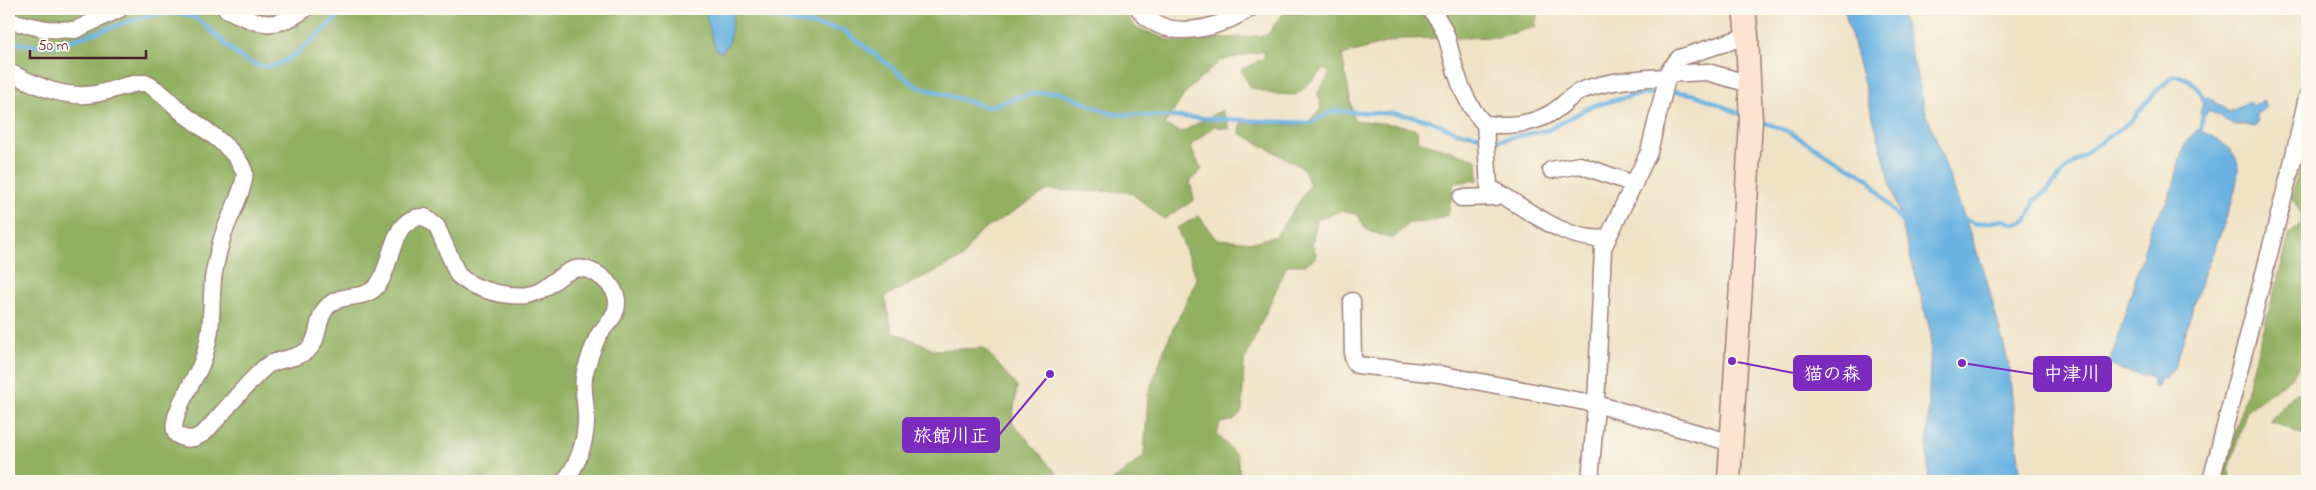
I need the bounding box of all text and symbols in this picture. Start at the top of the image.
scale bar [30,28,146,60]
text: 50 m [38,35,69,57]
callout: 猫の森 [1794,356,1871,390]
callout: 中津川 [2034,357,2111,391]
text: 猫の森 [1803,362,1861,389]
text: 中津川 [2043,362,2101,389]
callout: 旅館川正 [903,418,999,452]
text: 旅館川正 [913,424,989,451]

